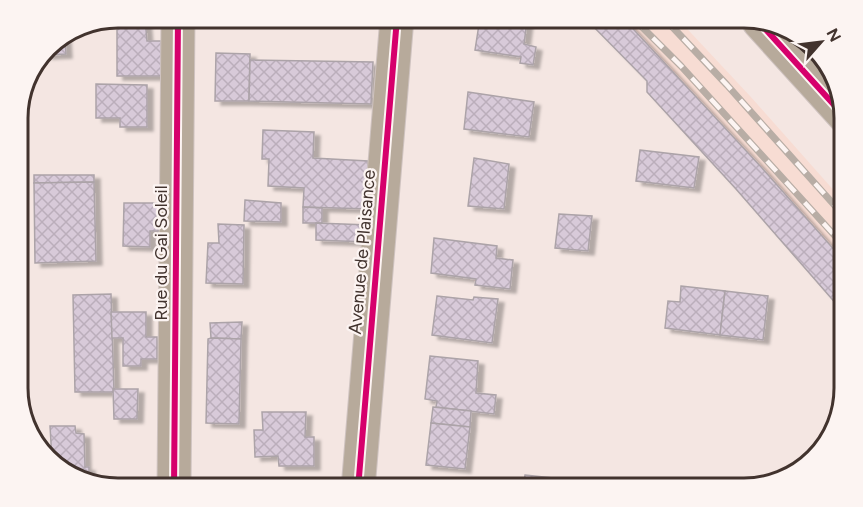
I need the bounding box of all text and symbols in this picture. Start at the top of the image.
north arrow [791,12,851,72]
text: N [823,25,845,45]
street label: Avenue de Plaisance [344,169,380,335]
street label: Rue du Gai Soleil [150,185,172,321]

